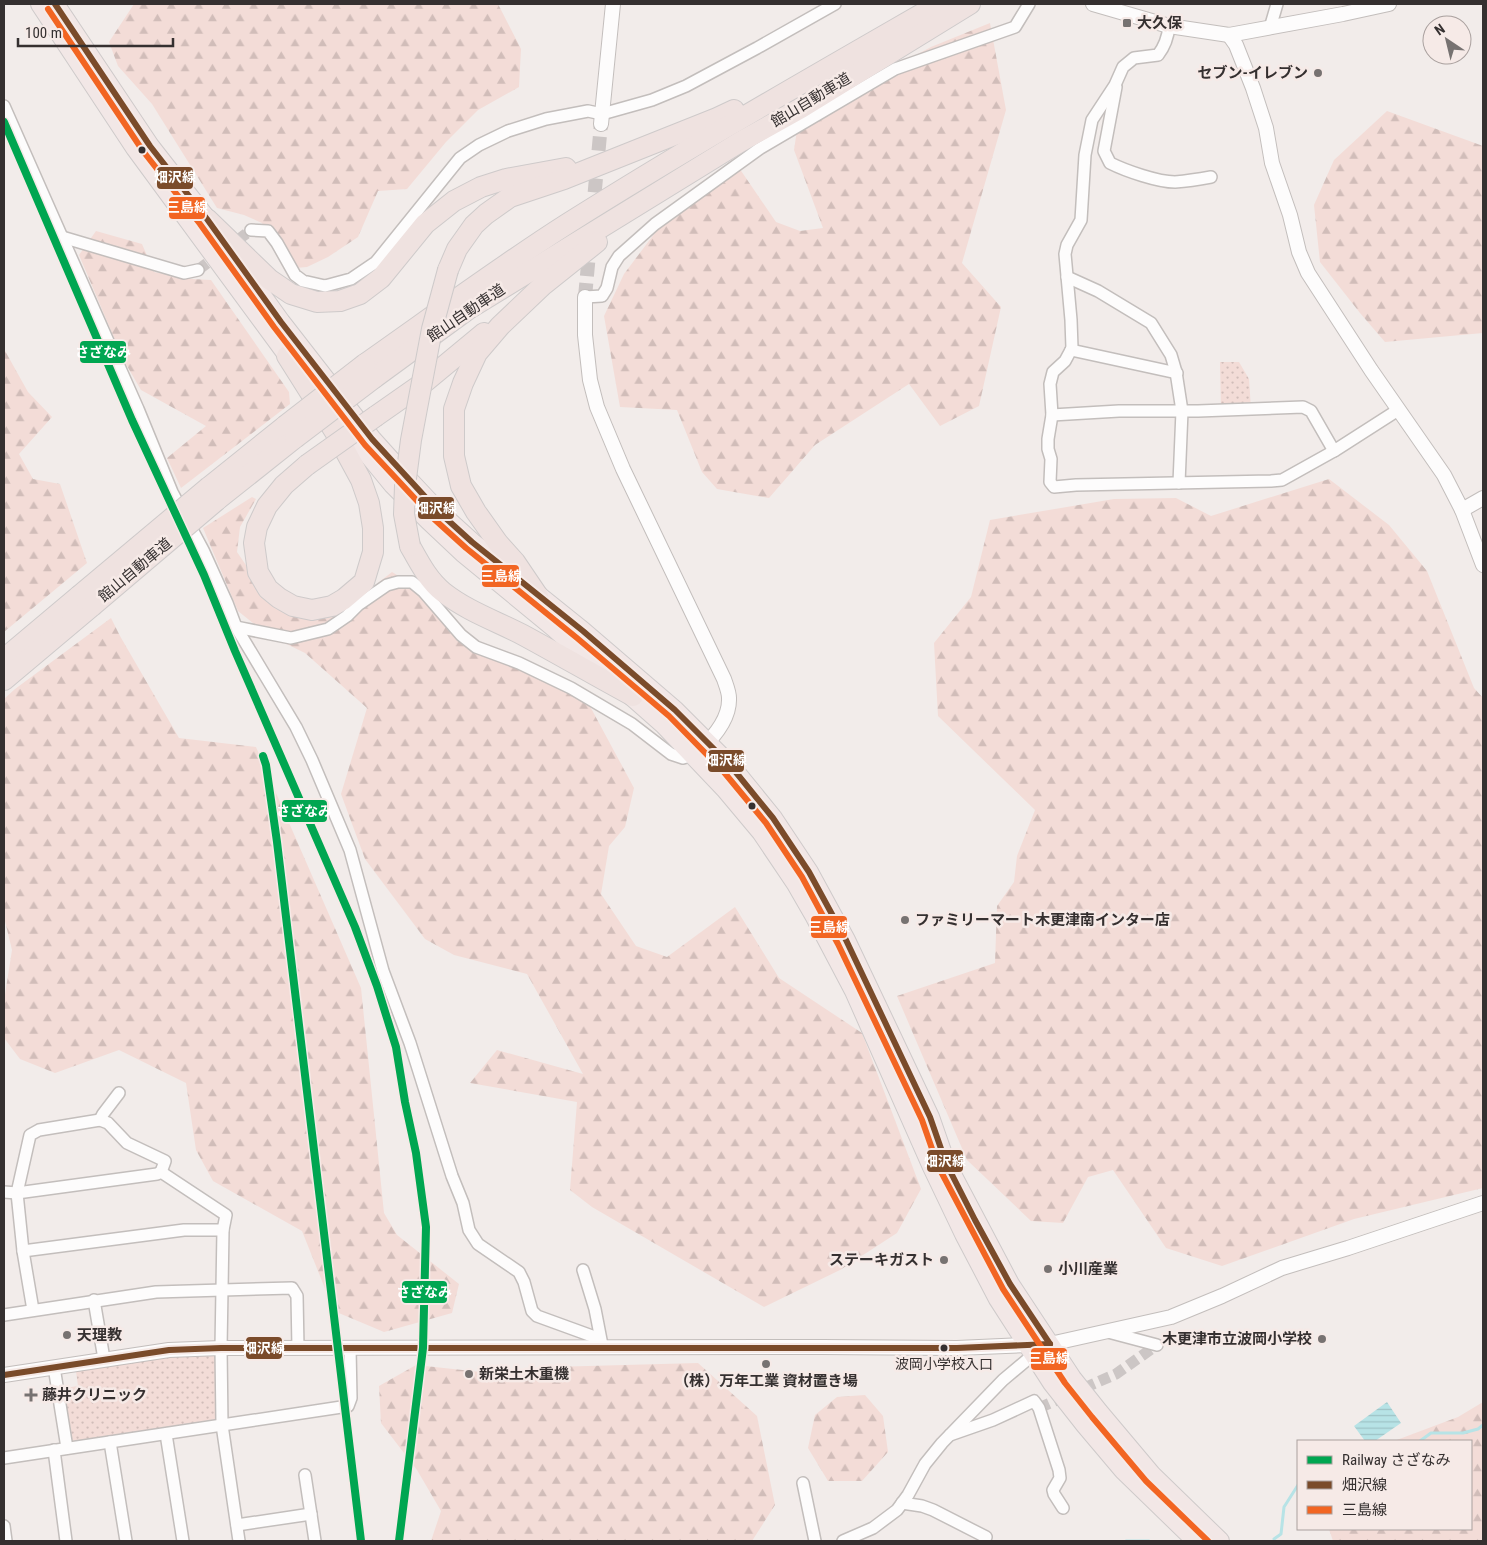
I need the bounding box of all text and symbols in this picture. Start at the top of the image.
place label: 大久保 [1137,14,1183,32]
scale bar [18,15,172,47]
north arrow [1422,15,1472,65]
marker: 大久保 [1121,17,1133,29]
text: N [1431,20,1448,38]
text: 100 m [25,24,62,42]
place label: セブン-イレブン [1198,64,1308,82]
marker: セブン-イレブン [1312,67,1324,79]
street label: 館山自動車道 [768,69,854,131]
unlabelled marker [137,145,147,155]
line badge: 畑沢線 [156,166,194,190]
text: 畑沢線 [154,169,196,185]
line badge: 三島線 [168,196,206,220]
text: 三島線 [166,199,208,215]
street label: 館山自動車道 [424,280,508,346]
line badge: さざなみ [79,340,127,364]
text: さざなみ [75,344,131,360]
line badge: 畑沢線 [417,496,455,520]
text: 畑沢線 [415,500,457,516]
street label: 館山自動車道 [95,534,175,606]
line badge: 三島線 [481,564,520,588]
text: 三島線 [480,568,522,584]
line badge: 畑沢線 [707,749,745,773]
text: 畑沢線 [705,752,747,768]
line badge: さざなみ [281,799,328,823]
unlabelled marker [747,801,757,811]
text: さざなみ [276,803,332,819]
place label: ファミリーマート木更津南インター店 [915,911,1170,929]
marker: ファミリーマート木更津南インター店 [899,914,911,926]
line badge: 三島線 [810,915,848,939]
text: 三島線 [808,919,850,935]
line badge: 畑沢線 [926,1149,964,1173]
text: 畑沢線 [924,1153,966,1169]
place label: ステーキガスト [829,1251,934,1269]
marker: ステーキガスト [938,1254,950,1266]
place label: 小川産業 [1058,1260,1118,1278]
marker: 小川産業 [1042,1263,1054,1275]
line badge: さざなみ [401,1280,448,1304]
text: さざなみ [396,1284,452,1300]
place label: 天理教 [77,1326,122,1344]
marker: 天理教 [61,1329,73,1341]
place label: 木更津市立波岡小学校 [1162,1330,1312,1348]
marker: 木更津市立波岡小学校 [1316,1333,1328,1345]
line badge: 畑沢線 [245,1336,283,1360]
text: 畑沢線 [243,1340,285,1356]
marker: 波岡小学校入口 [939,1343,949,1353]
line badge: 三島線 [1030,1347,1068,1371]
text: 三島線 [1028,1350,1070,1366]
place label: 波岡小学校入口 [895,1356,993,1372]
marker: （株）万年工業 資材置き場 [760,1358,772,1370]
place label: 新栄土木重機 [479,1365,569,1383]
marker: 新栄土木重機 [463,1368,475,1380]
place label: （株）万年工業 資材置き場 [674,1372,858,1390]
place label: 藤井クリニック [42,1386,147,1404]
marker: 藤井クリニック [24,1388,38,1402]
legend [1297,1440,1472,1530]
text: Railway さざなみ [1342,1451,1451,1469]
text: 畑沢線 [1342,1476,1387,1494]
text: 三島線 [1342,1501,1387,1519]

